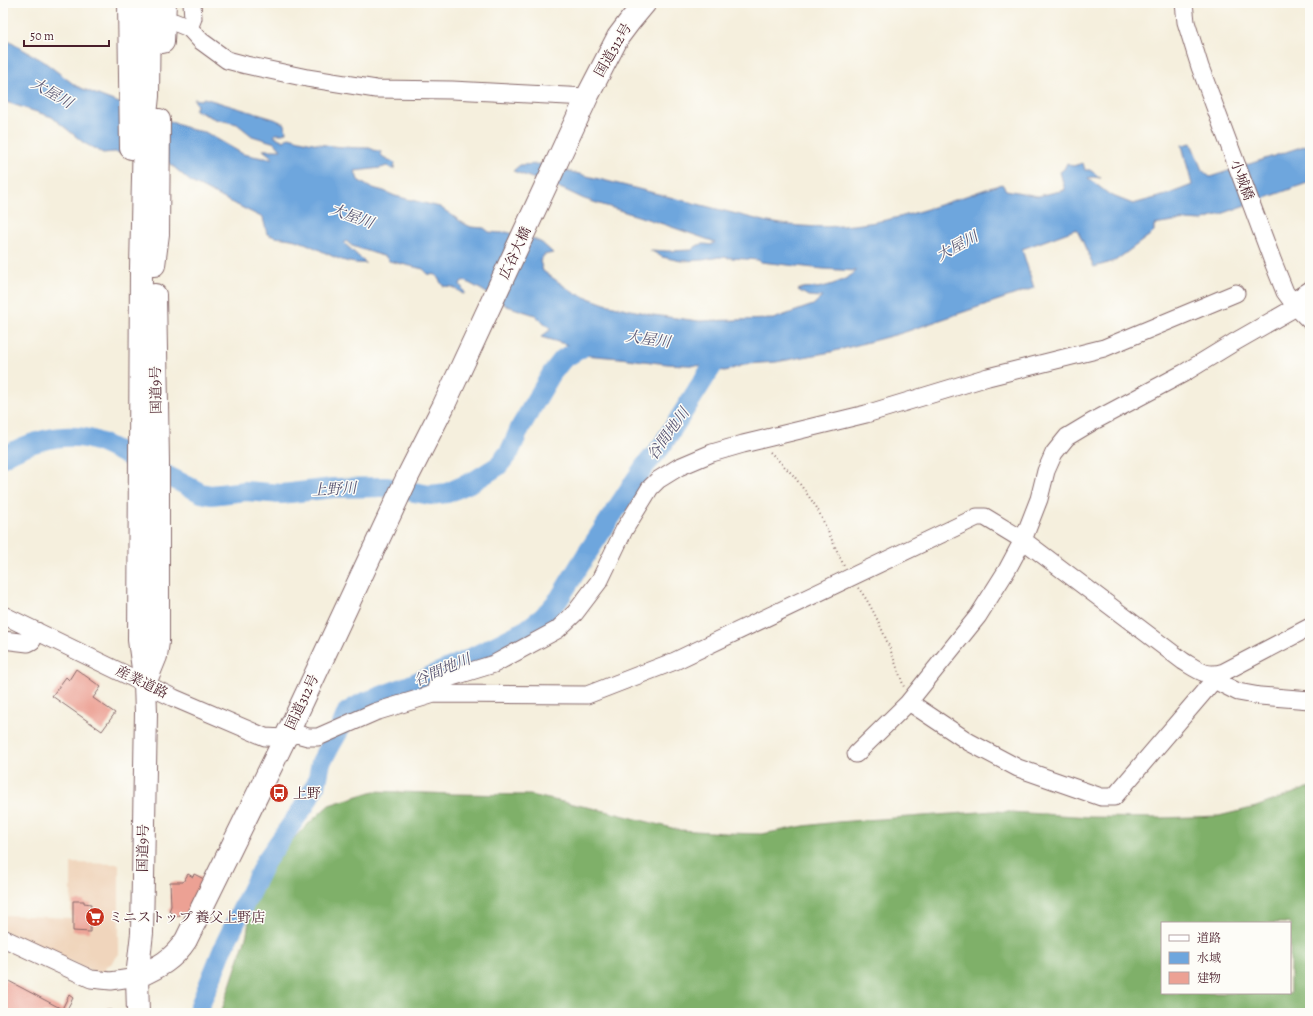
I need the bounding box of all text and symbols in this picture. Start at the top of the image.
street label: 国道312号 [590,20,636,80]
scale bar [24,22,109,48]
text: 50 m [30,28,54,44]
water label: 大屋川 [28,73,78,114]
street label: 小城橋 [1226,157,1258,203]
water label: 大屋川 [327,199,378,234]
street label: 広谷大橋 [495,224,535,282]
water label: 大屋川 [932,225,983,266]
water label: 大屋川 [624,326,674,352]
street label: 国道9号 [146,366,166,414]
water label: 谷間地川 [642,402,695,464]
water label: 上野川 [311,478,359,500]
water label: 谷間地川 [410,648,475,691]
street label: 産業道路 [113,661,171,703]
street label: 国道312号 [281,671,323,733]
bus stop icon: 上野 [268,782,290,804]
place label: 上野 [293,784,321,803]
street label: 国道9号 [133,824,153,872]
supermarket icon: ミニストップ 養父上野店 [84,906,106,928]
place label: ミニストップ 養父上野店 [109,908,265,927]
legend [1161,922,1291,994]
text: 道路 [1197,930,1221,946]
text: 水域 [1197,950,1221,966]
text: 建物 [1197,970,1221,986]

